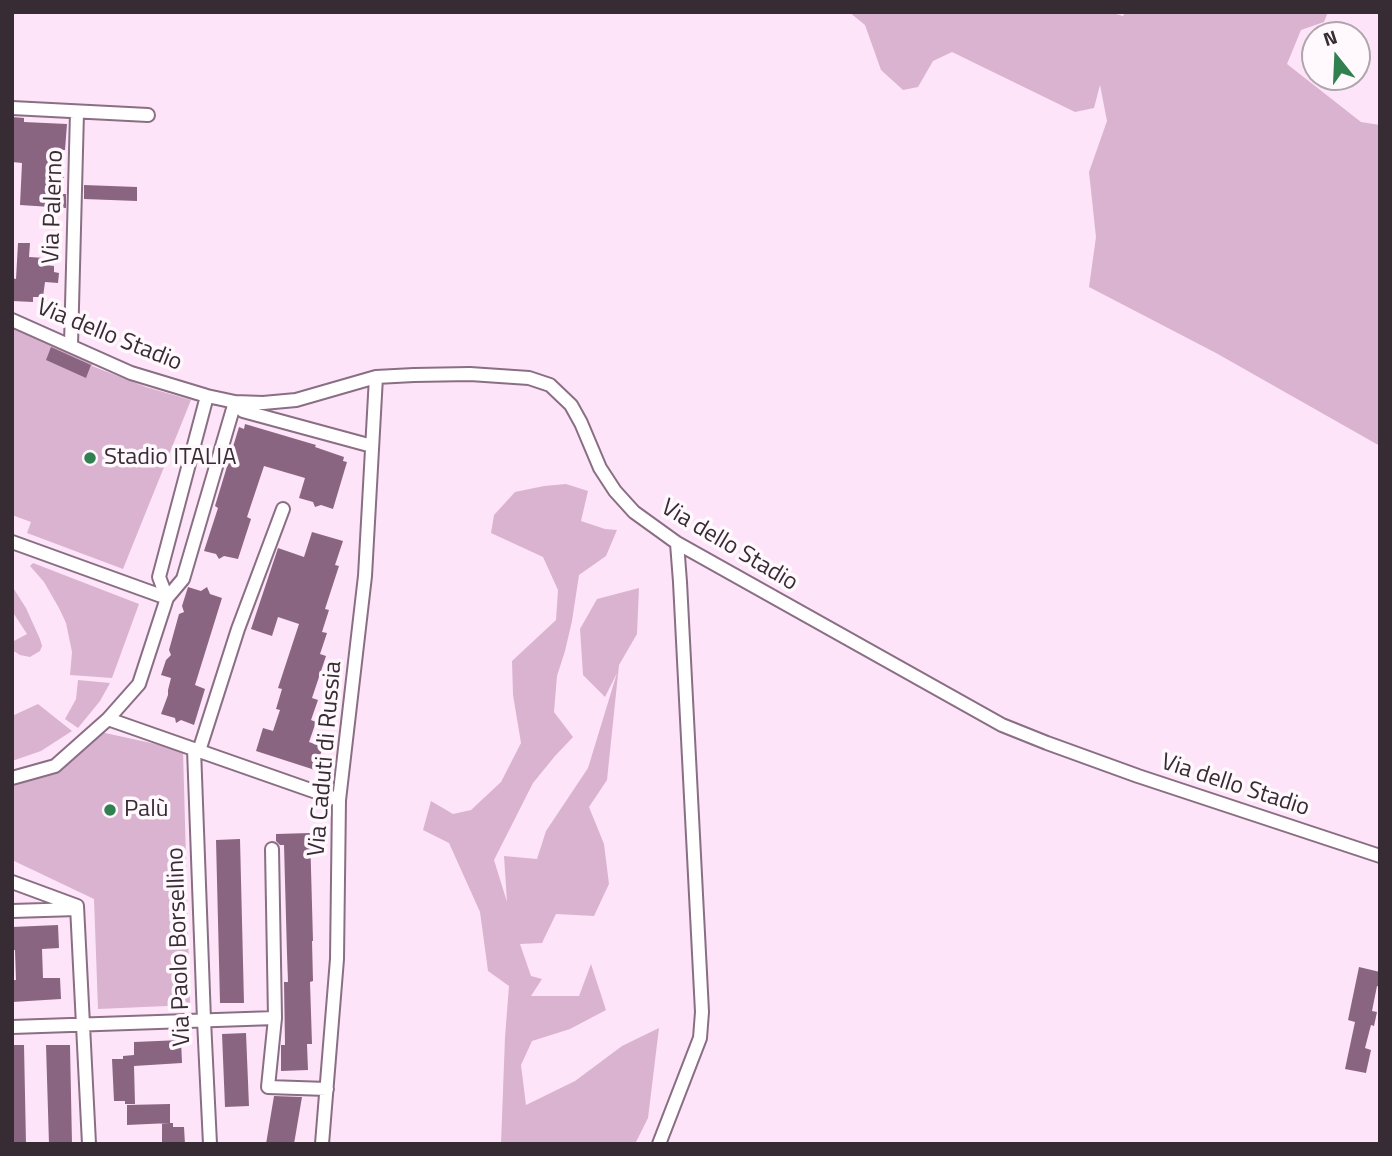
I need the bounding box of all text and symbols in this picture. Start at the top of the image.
north arrow [1301,21,1371,91]
text: N [1319,22,1341,53]
street label: Via Palerno [38,149,70,265]
street label: Via dello Stadio [32,294,186,378]
place label: Stadio ITALIA [104,444,237,472]
marker: Stadio ITALIA [82,450,98,466]
street label: Via dello Stadio [655,494,803,598]
street label: Via Caduti di Russia [303,660,349,858]
street label: Via dello Stadio [1157,748,1313,824]
place label: Palù [124,796,168,824]
marker: Palù [102,802,118,818]
street label: Via Paolo Borsellino [162,847,198,1047]

